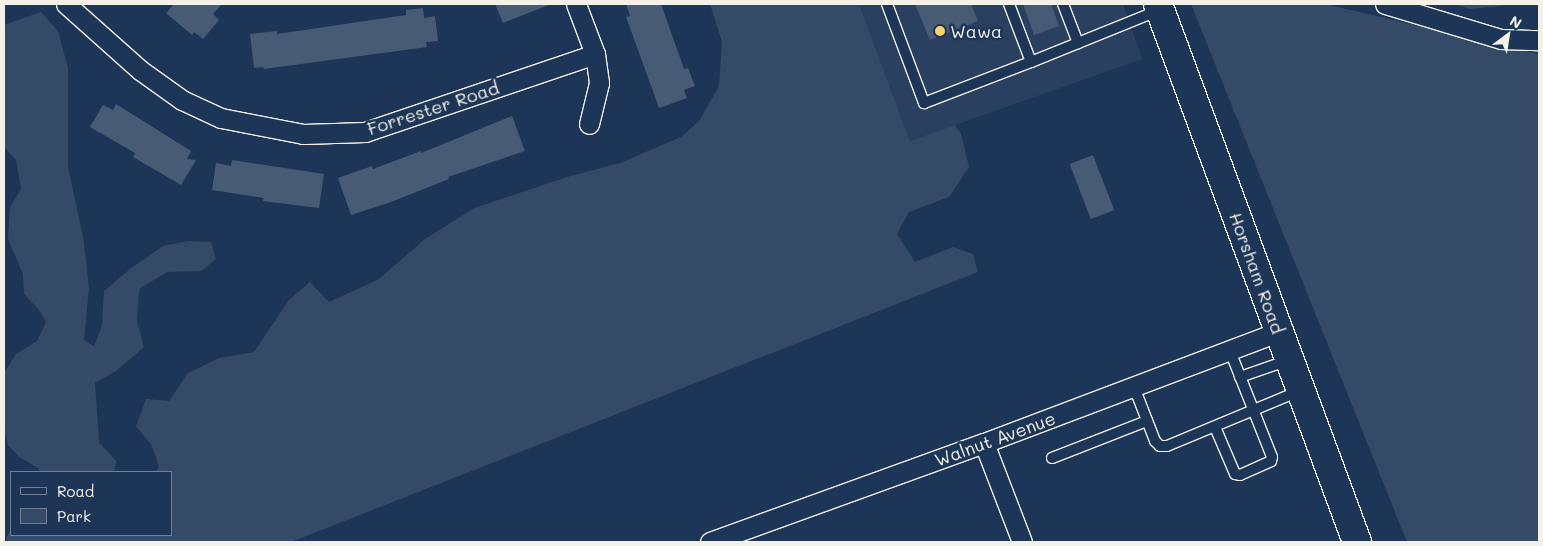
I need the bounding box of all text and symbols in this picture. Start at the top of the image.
north arrow [1483,10,1533,60]
text: N [1507,11,1525,33]
place label: Wawa [950,20,1002,42]
marker: Wawa [934,25,946,37]
street label: Forrester Road [364,77,502,139]
street label: Horsham Road [1225,209,1289,337]
street label: Walnut Avenue [931,407,1059,471]
legend [10,471,172,536]
text: Road [57,481,94,501]
text: Park [57,506,91,526]

